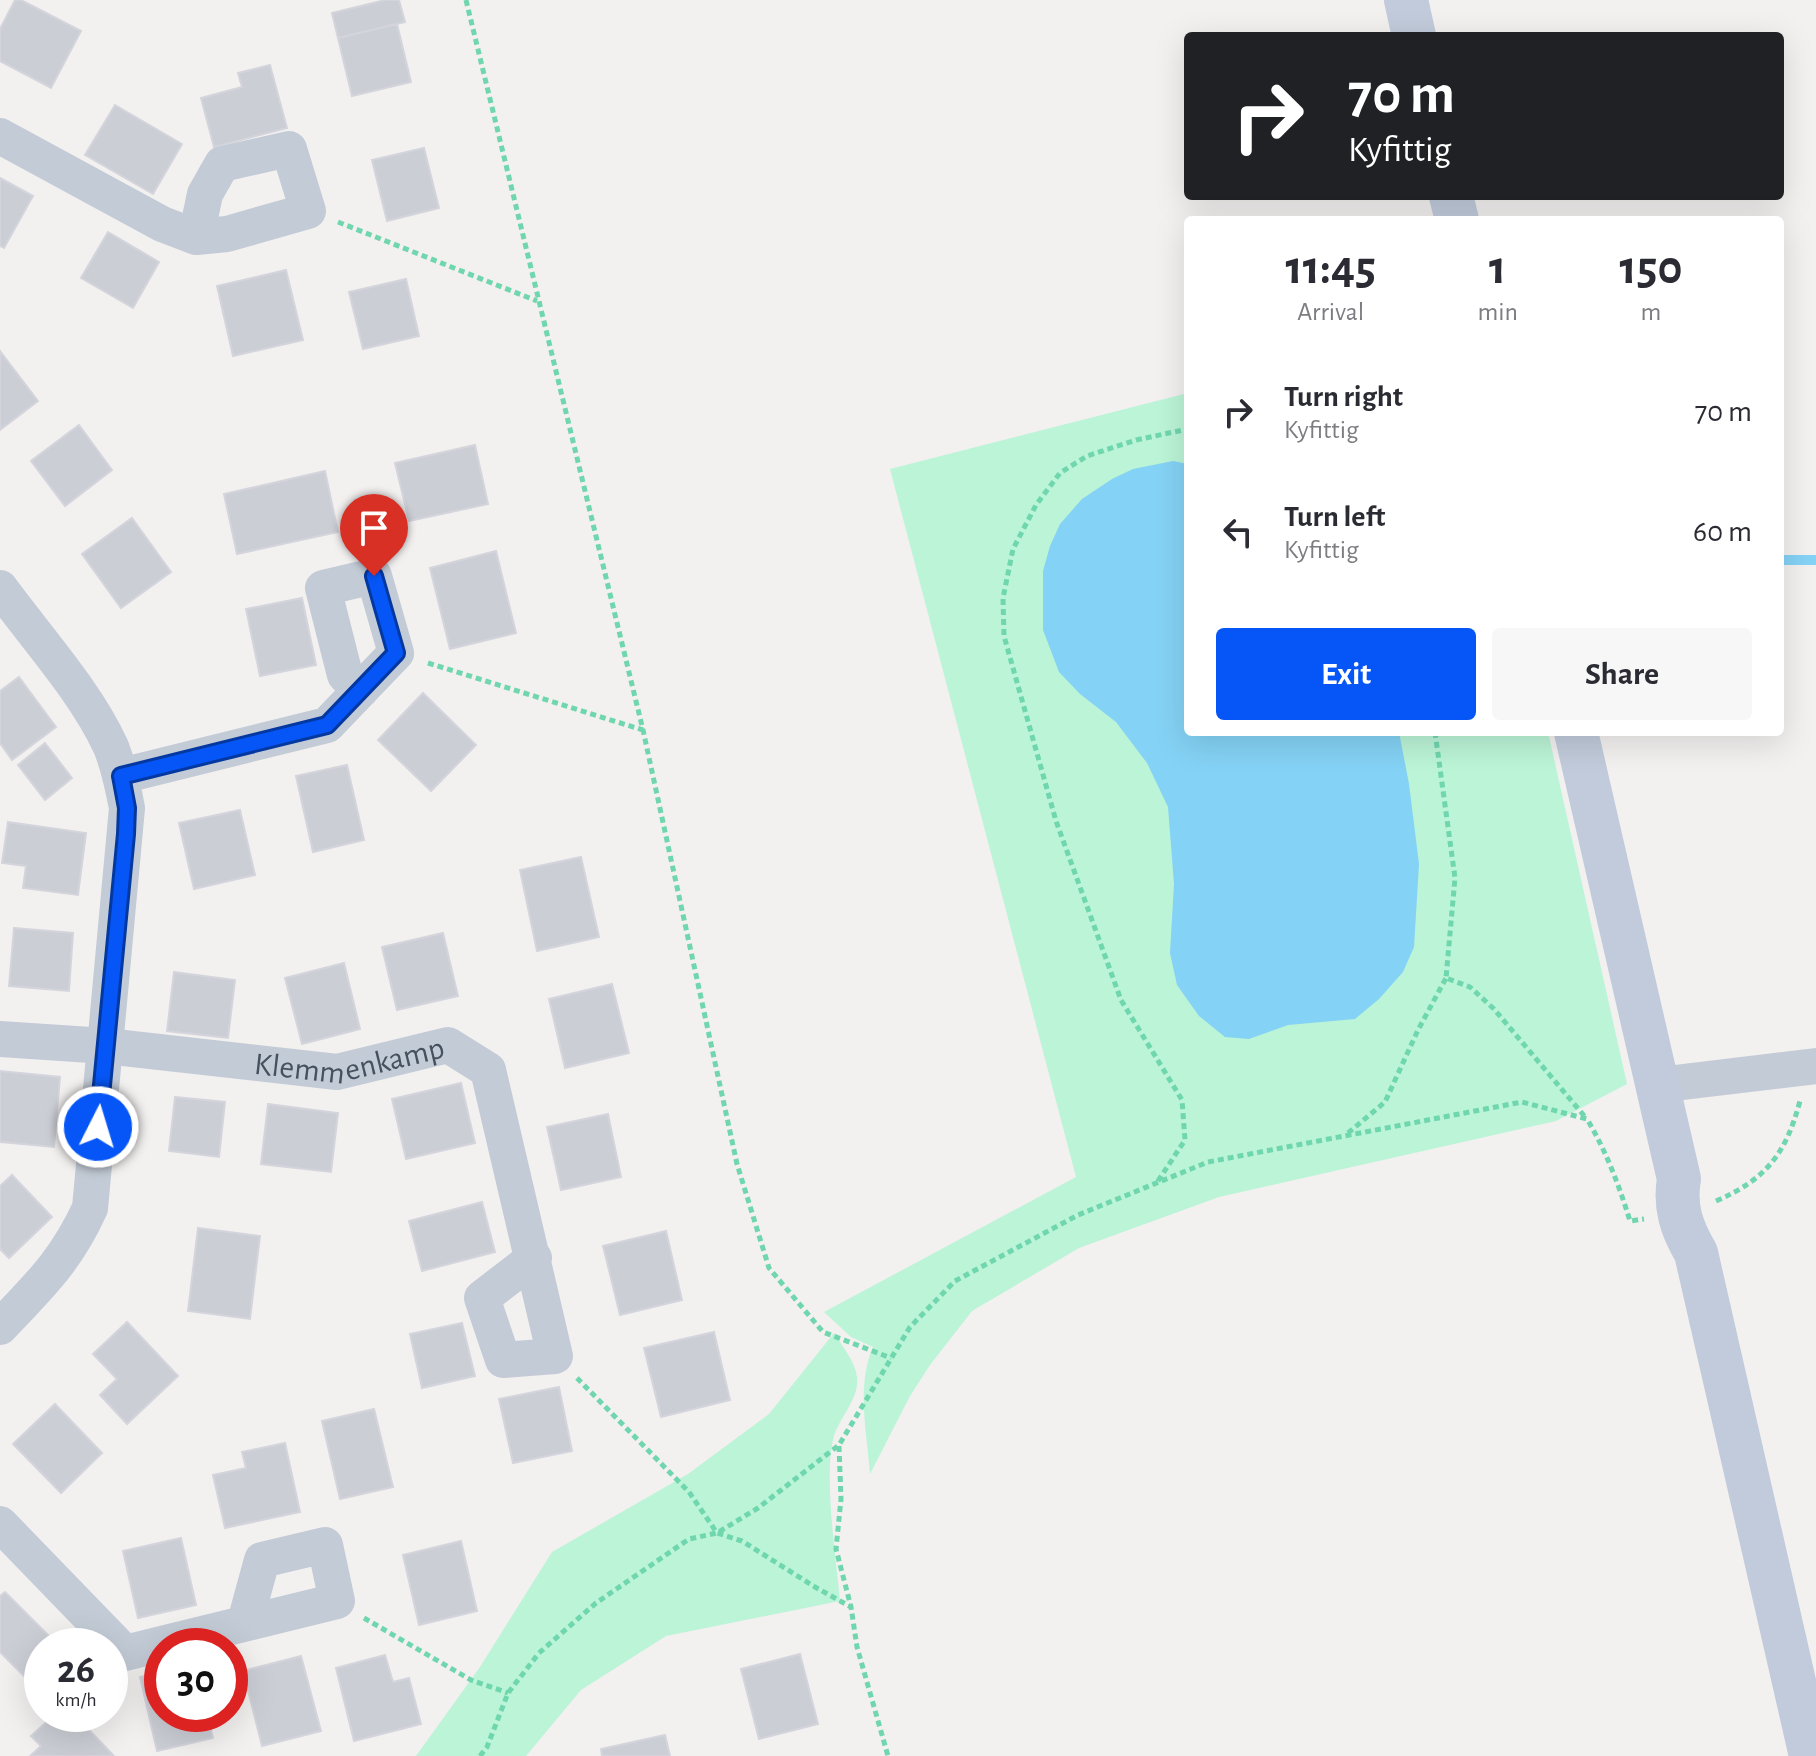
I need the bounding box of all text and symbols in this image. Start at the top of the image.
icon: right [1216,64,1320,168]
text: 70 m [1348,67,1455,123]
text: Kyfittig [1348,132,1451,168]
text: 11:45 [1286,245,1376,293]
text: 1 [1489,245,1506,293]
text: 150 [1619,245,1682,293]
text: Arrival [1297,299,1364,325]
text: min [1477,299,1518,325]
text: m [1641,299,1661,325]
text: Turn right [1284,382,1403,412]
icon: right [1216,390,1260,434]
text: 70 m [1695,397,1752,427]
text: Kyfittig [1284,417,1359,443]
pin [340,494,408,576]
text: Turn left [1284,502,1385,532]
icon: arrive [352,506,396,550]
icon: left [1216,510,1260,554]
text: 60 m [1693,517,1752,547]
text: Kyfittig [1284,537,1359,563]
button: Exit [1216,628,1476,720]
button: Share [1492,628,1752,720]
street label: Klemmenkamp [253,1032,448,1090]
position arrow [56,1085,140,1169]
speed limit sign: 30 [144,1628,248,1732]
text: 26 [57,1650,95,1690]
text: km/h [55,1690,97,1710]

